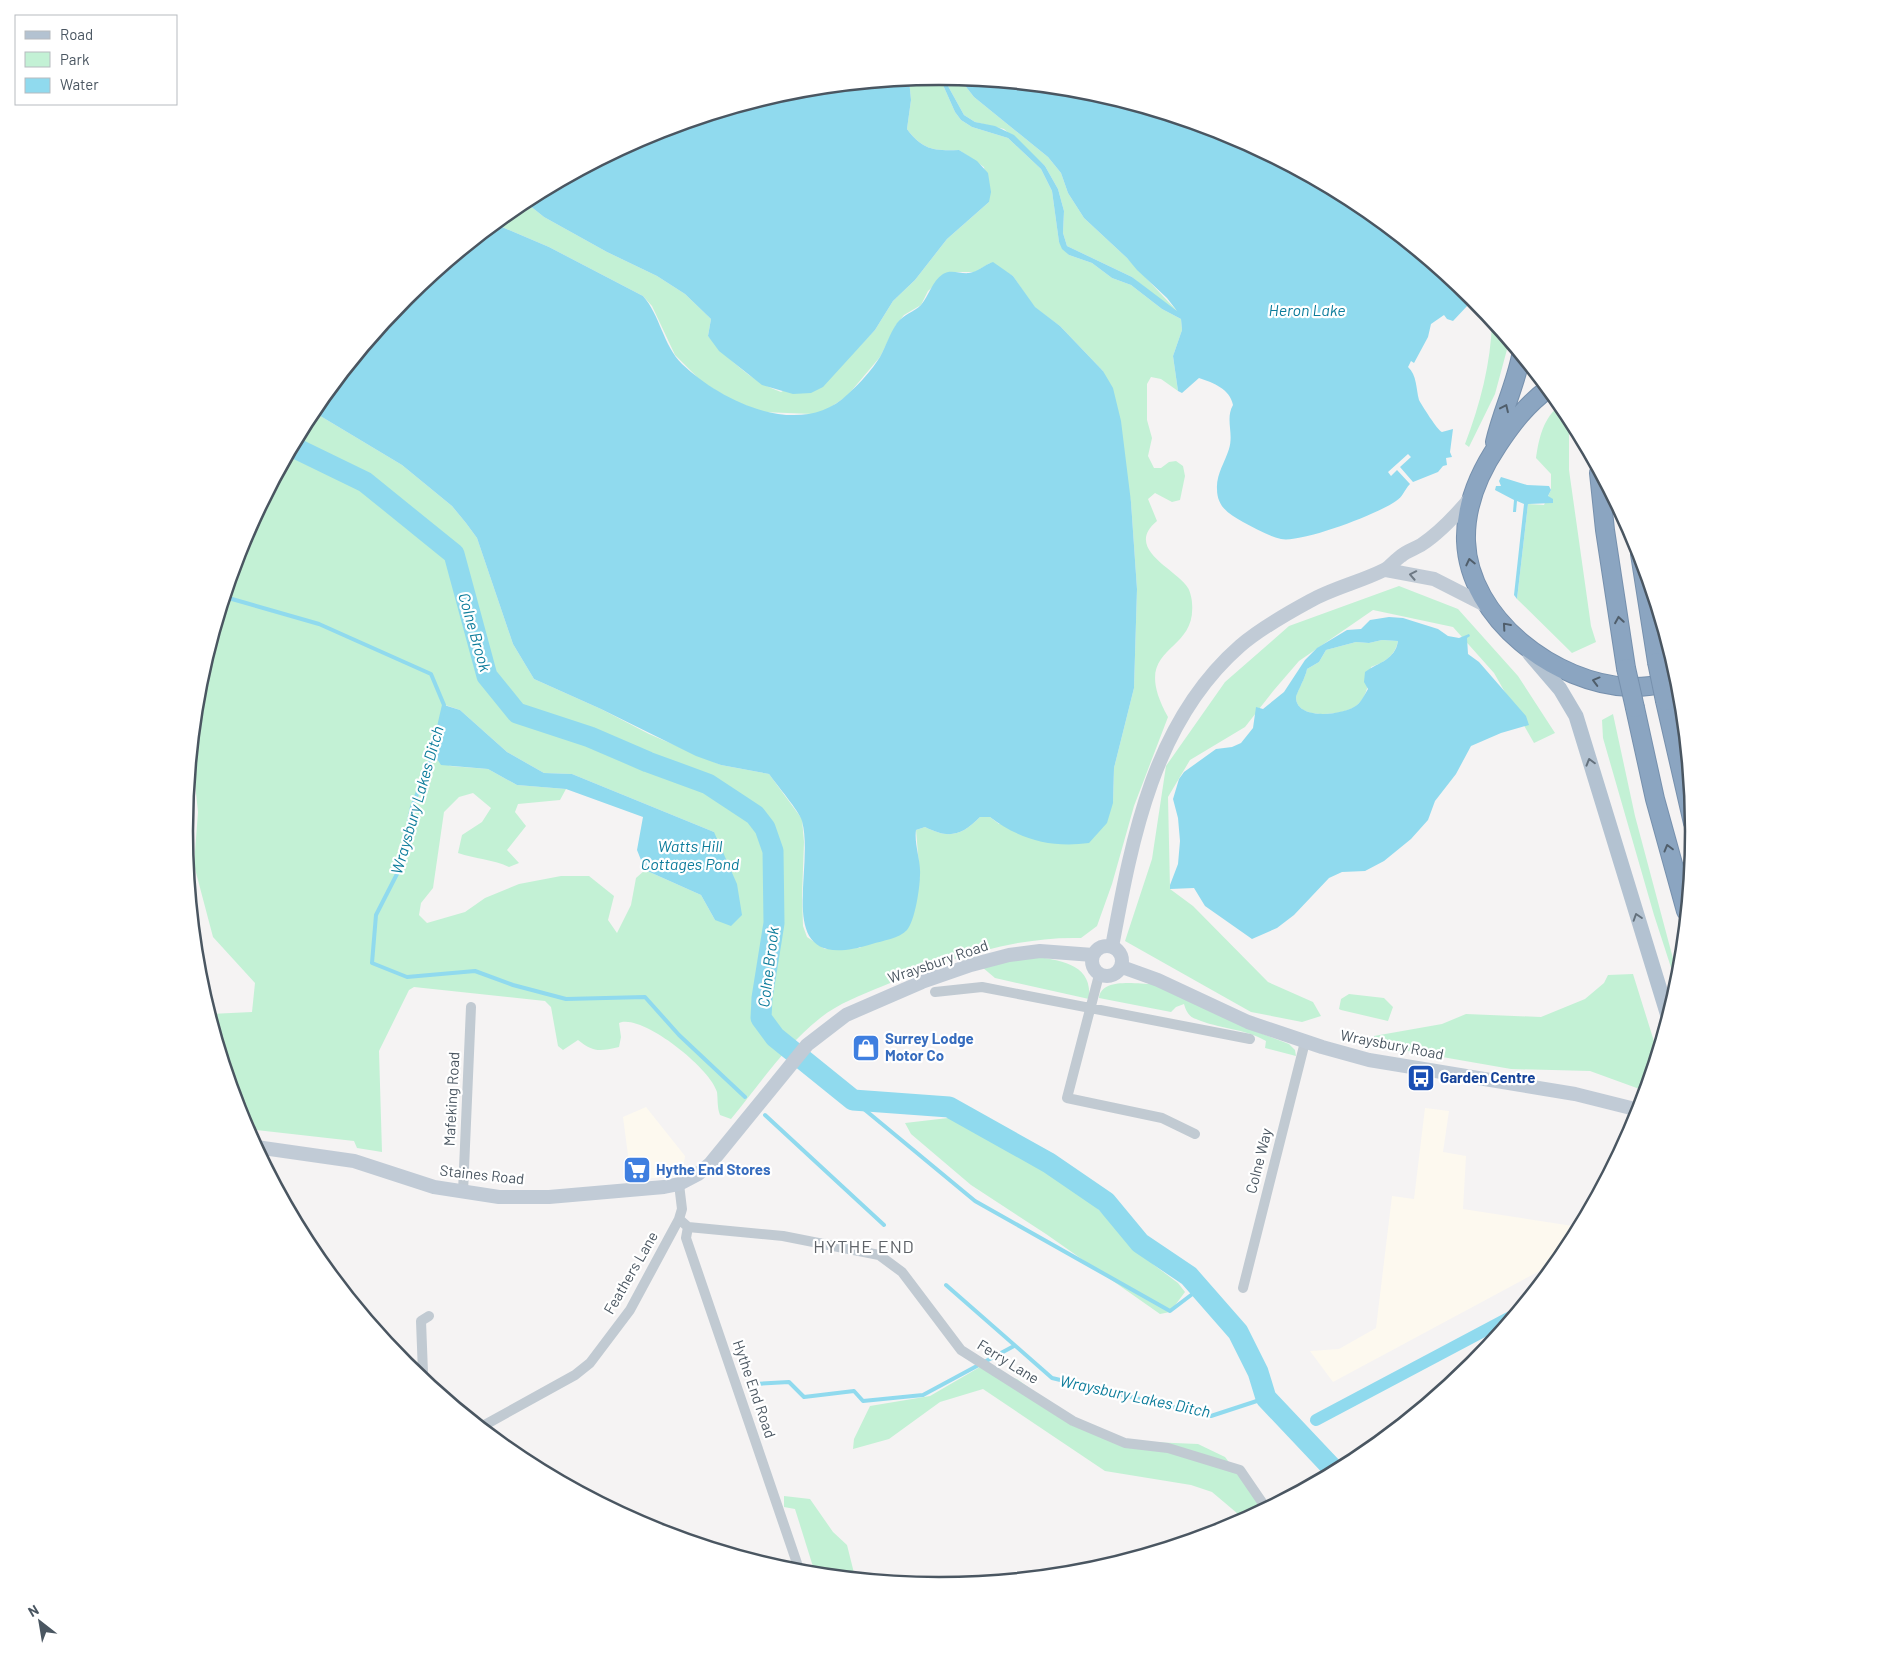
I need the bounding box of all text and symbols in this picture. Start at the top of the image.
legend [15,15,178,105]
text: Road [60,25,93,43]
text: Park [60,50,90,68]
text: Water [60,75,99,93]
water label: Heron Lake [1269,300,1345,319]
one-way arrow [1498,404,1509,413]
one-way arrow [1465,558,1476,567]
one-way arrow [1408,570,1417,581]
water label: Colne Brook [455,590,496,674]
one-way arrow [1614,616,1624,625]
one-way arrow [1503,623,1512,632]
one-way arrow [1592,677,1600,687]
water label: Wraysbury Lakes Ditch [386,723,447,876]
one-way arrow [1586,758,1596,766]
water label: Watts Hill Cottages Pond [641,836,740,873]
one-way arrow [1664,844,1674,852]
one-way arrow [1633,914,1643,922]
water label: Colne Brook [753,925,782,1008]
street label: Wraysbury Road [885,935,990,987]
street label: Wraysbury Road [1339,1025,1445,1063]
place label: Surrey Lodge Motor Co [885,1029,974,1064]
shop icon: Surrey Lodge Motor Co [851,1033,881,1063]
street label: Mafeking Road [440,1051,462,1147]
bus stop icon: Garden Centre [1406,1063,1436,1093]
place label: Garden Centre [1440,1068,1535,1086]
street label: Colne Way [1241,1126,1275,1195]
supermarket icon: Hythe End Stores [622,1155,652,1185]
place label: Hythe End Stores [656,1160,771,1178]
street label: Staines Road [439,1161,525,1187]
street label: Feathers Lane [599,1228,661,1317]
district label: HYTHE END [813,1235,915,1257]
street label: Ferry Lane [974,1335,1043,1387]
street label: Hythe End Road [730,1337,780,1440]
water label: Wraysbury Lakes Ditch [1058,1370,1212,1421]
north arrow [15,1597,65,1647]
text: N [25,1601,41,1620]

